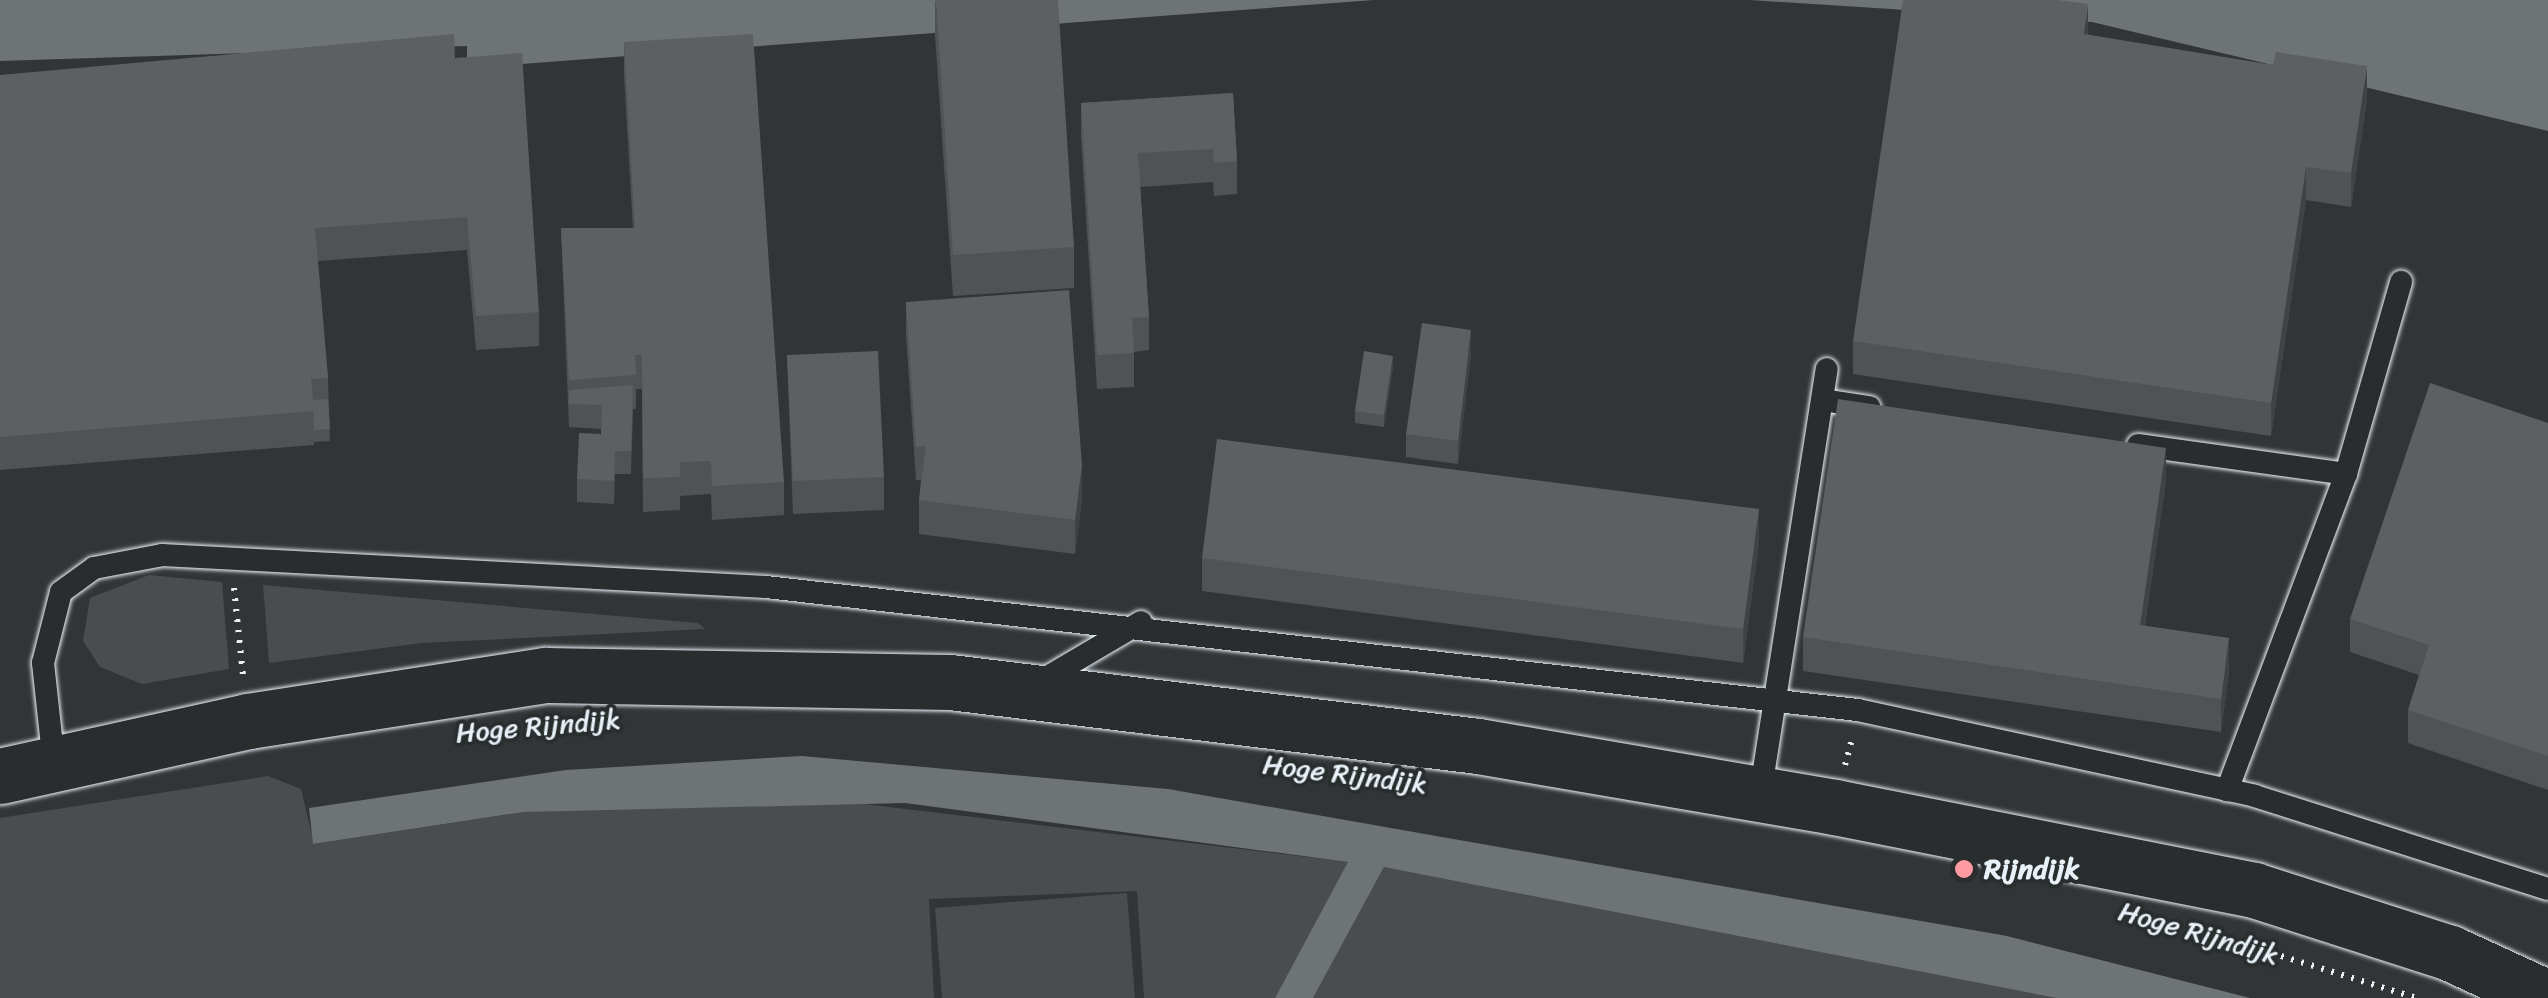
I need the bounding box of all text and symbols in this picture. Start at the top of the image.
street label: Hoge Rijndijk [454,702,622,750]
street label: Hoge Rijndijk [1261,747,1429,801]
place label: Rijndijk [1984,852,2079,886]
marker: Rijndijk [1953,858,1975,880]
street label: Hoge Rijndijk [2115,894,2283,972]

